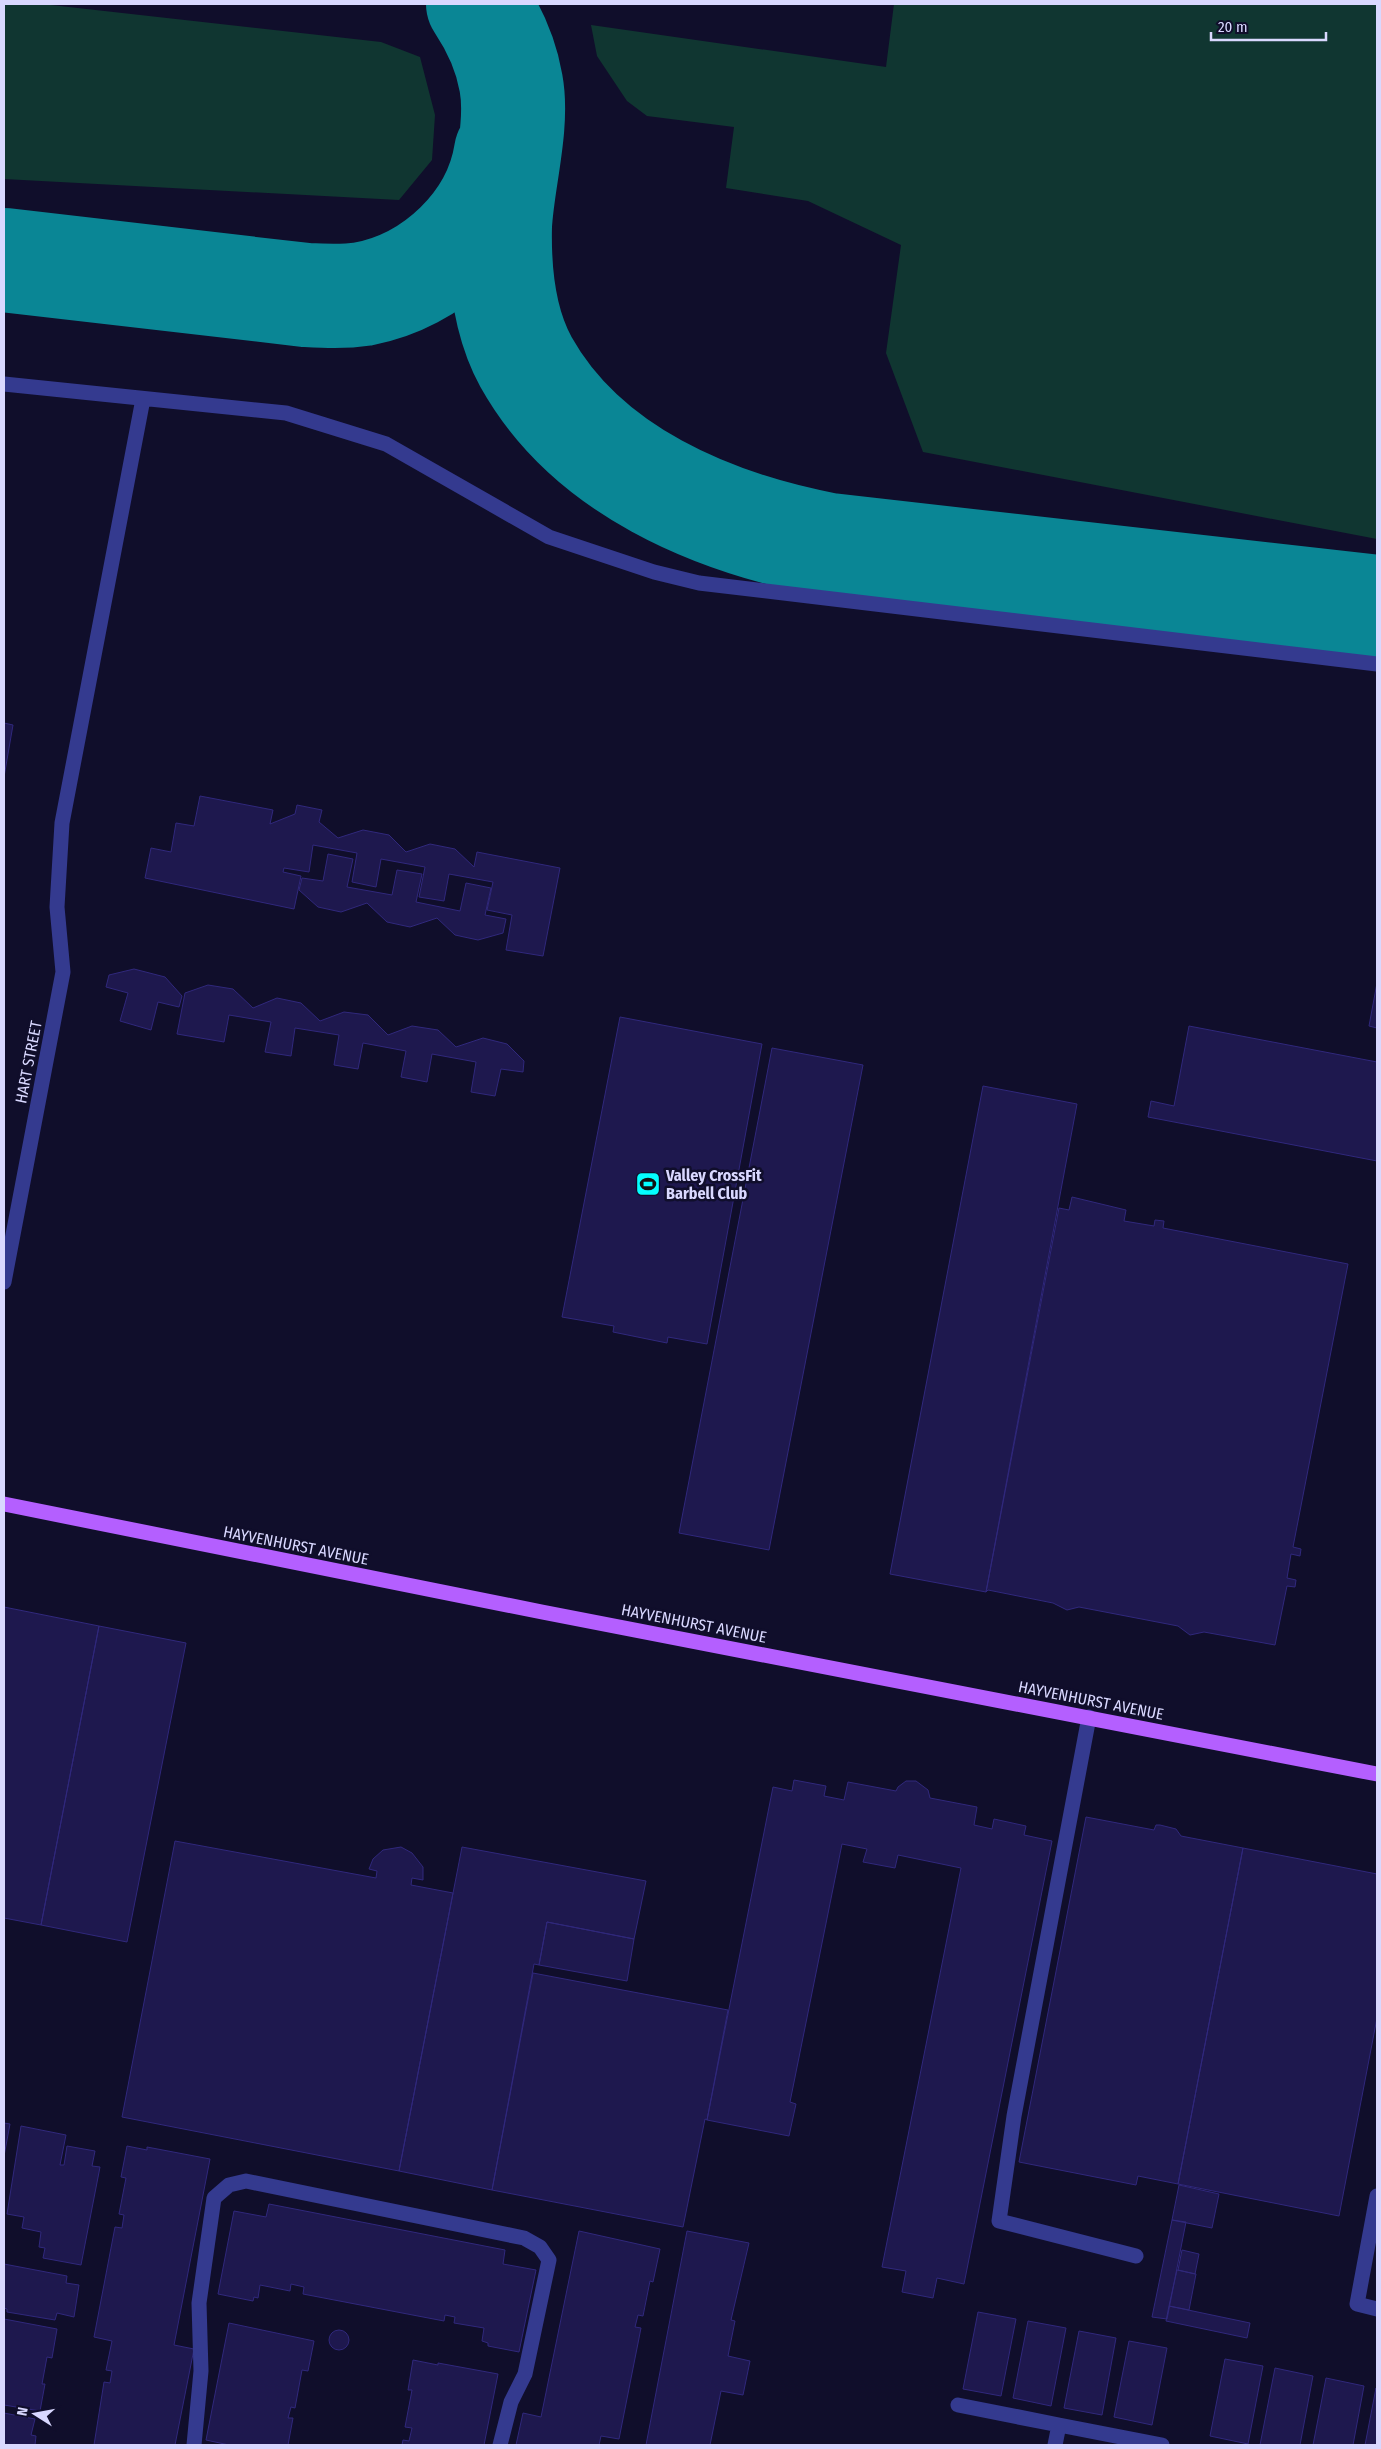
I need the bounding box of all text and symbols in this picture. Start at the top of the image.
scale bar [1211,10,1326,42]
text: 20 m [1218,18,1248,36]
street label: HART STREET [11,1019,46,1105]
place label: Valley CrossFit Barbell Club [665,1166,762,1203]
sports icon: Valley CrossFit Barbell Club [635,1171,661,1197]
street label: HAYVENHURST AVENUE [222,1522,370,1569]
street label: HAYVENHURST AVENUE [620,1600,768,1647]
street label: HAYVENHURST AVENUE [1017,1677,1165,1724]
north arrow [10,2389,60,2439]
text: N [14,2406,32,2417]

